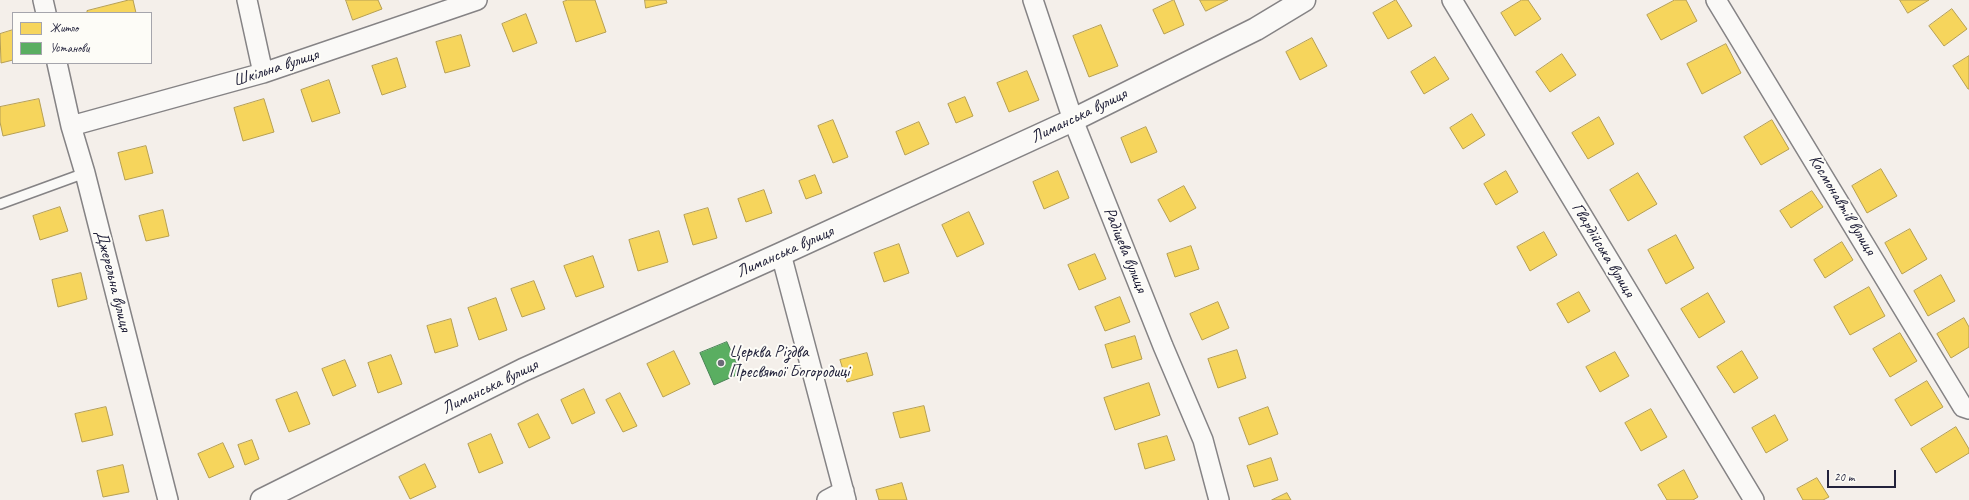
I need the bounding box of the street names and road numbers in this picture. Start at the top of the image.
street label: Шкільна вулиця [231,45,321,91]
street label: Лиманська вулиця [1028,84,1130,148]
street label: Космонавтів вулиця [1804,151,1880,259]
street label: Гвардійська вулиця [1567,199,1639,301]
street label: Радіщева вулиця [1099,205,1151,295]
street label: Лиманська вулиця [733,221,837,283]
street label: Джерельна вулиця [91,228,135,334]
street label: Лиманська вулиця [439,355,541,419]

